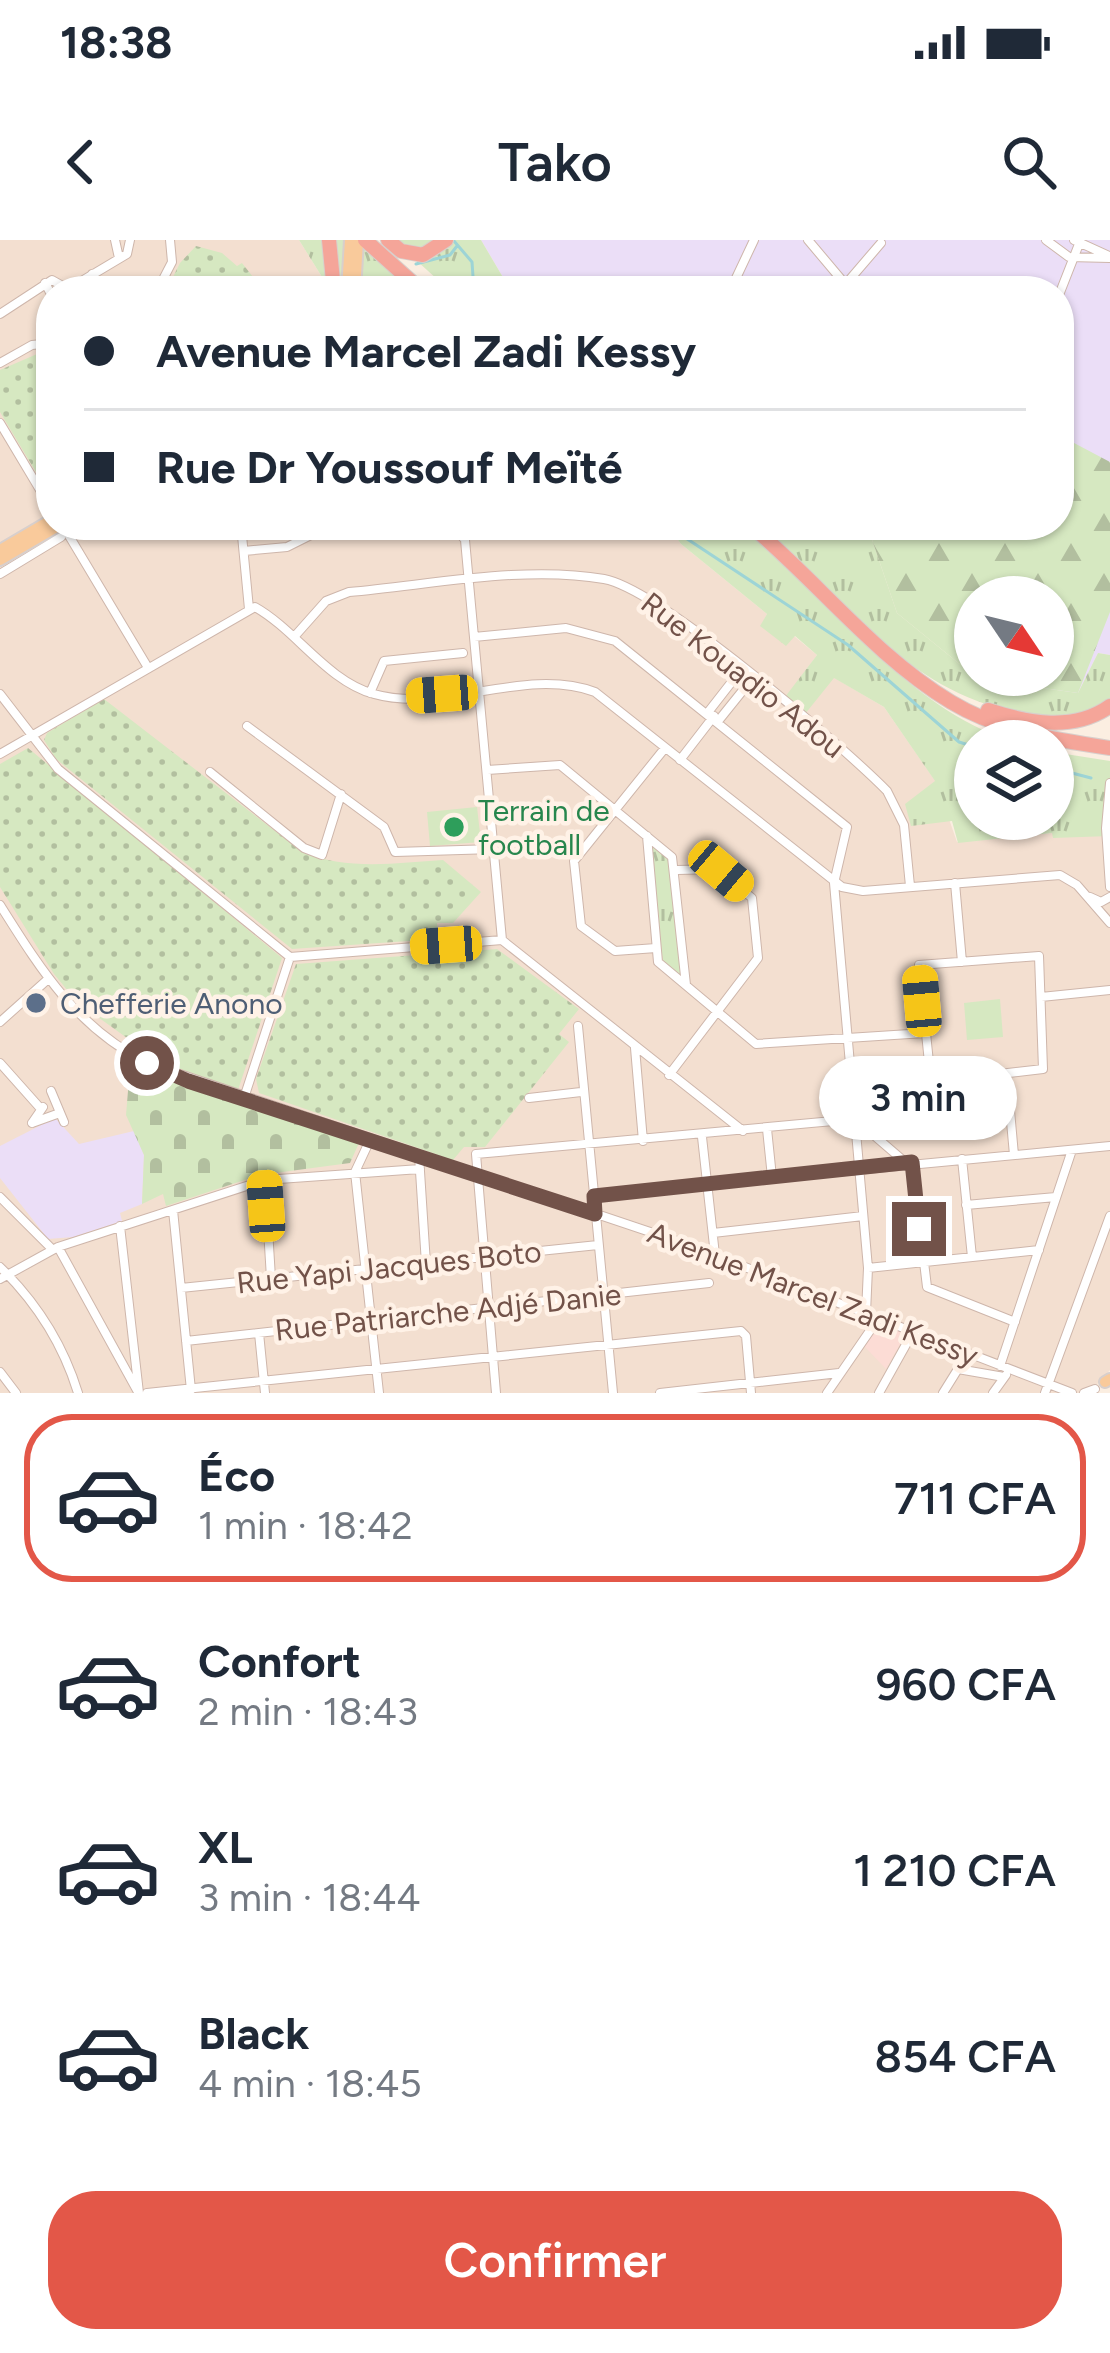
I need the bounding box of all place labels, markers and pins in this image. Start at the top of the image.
place label: Terrain de football [478,792,610,863]
marker: Terrain de football [441,814,467,840]
place label: Chefferie Anono [60,985,283,1022]
marker: Chefferie Anono [23,990,49,1016]

